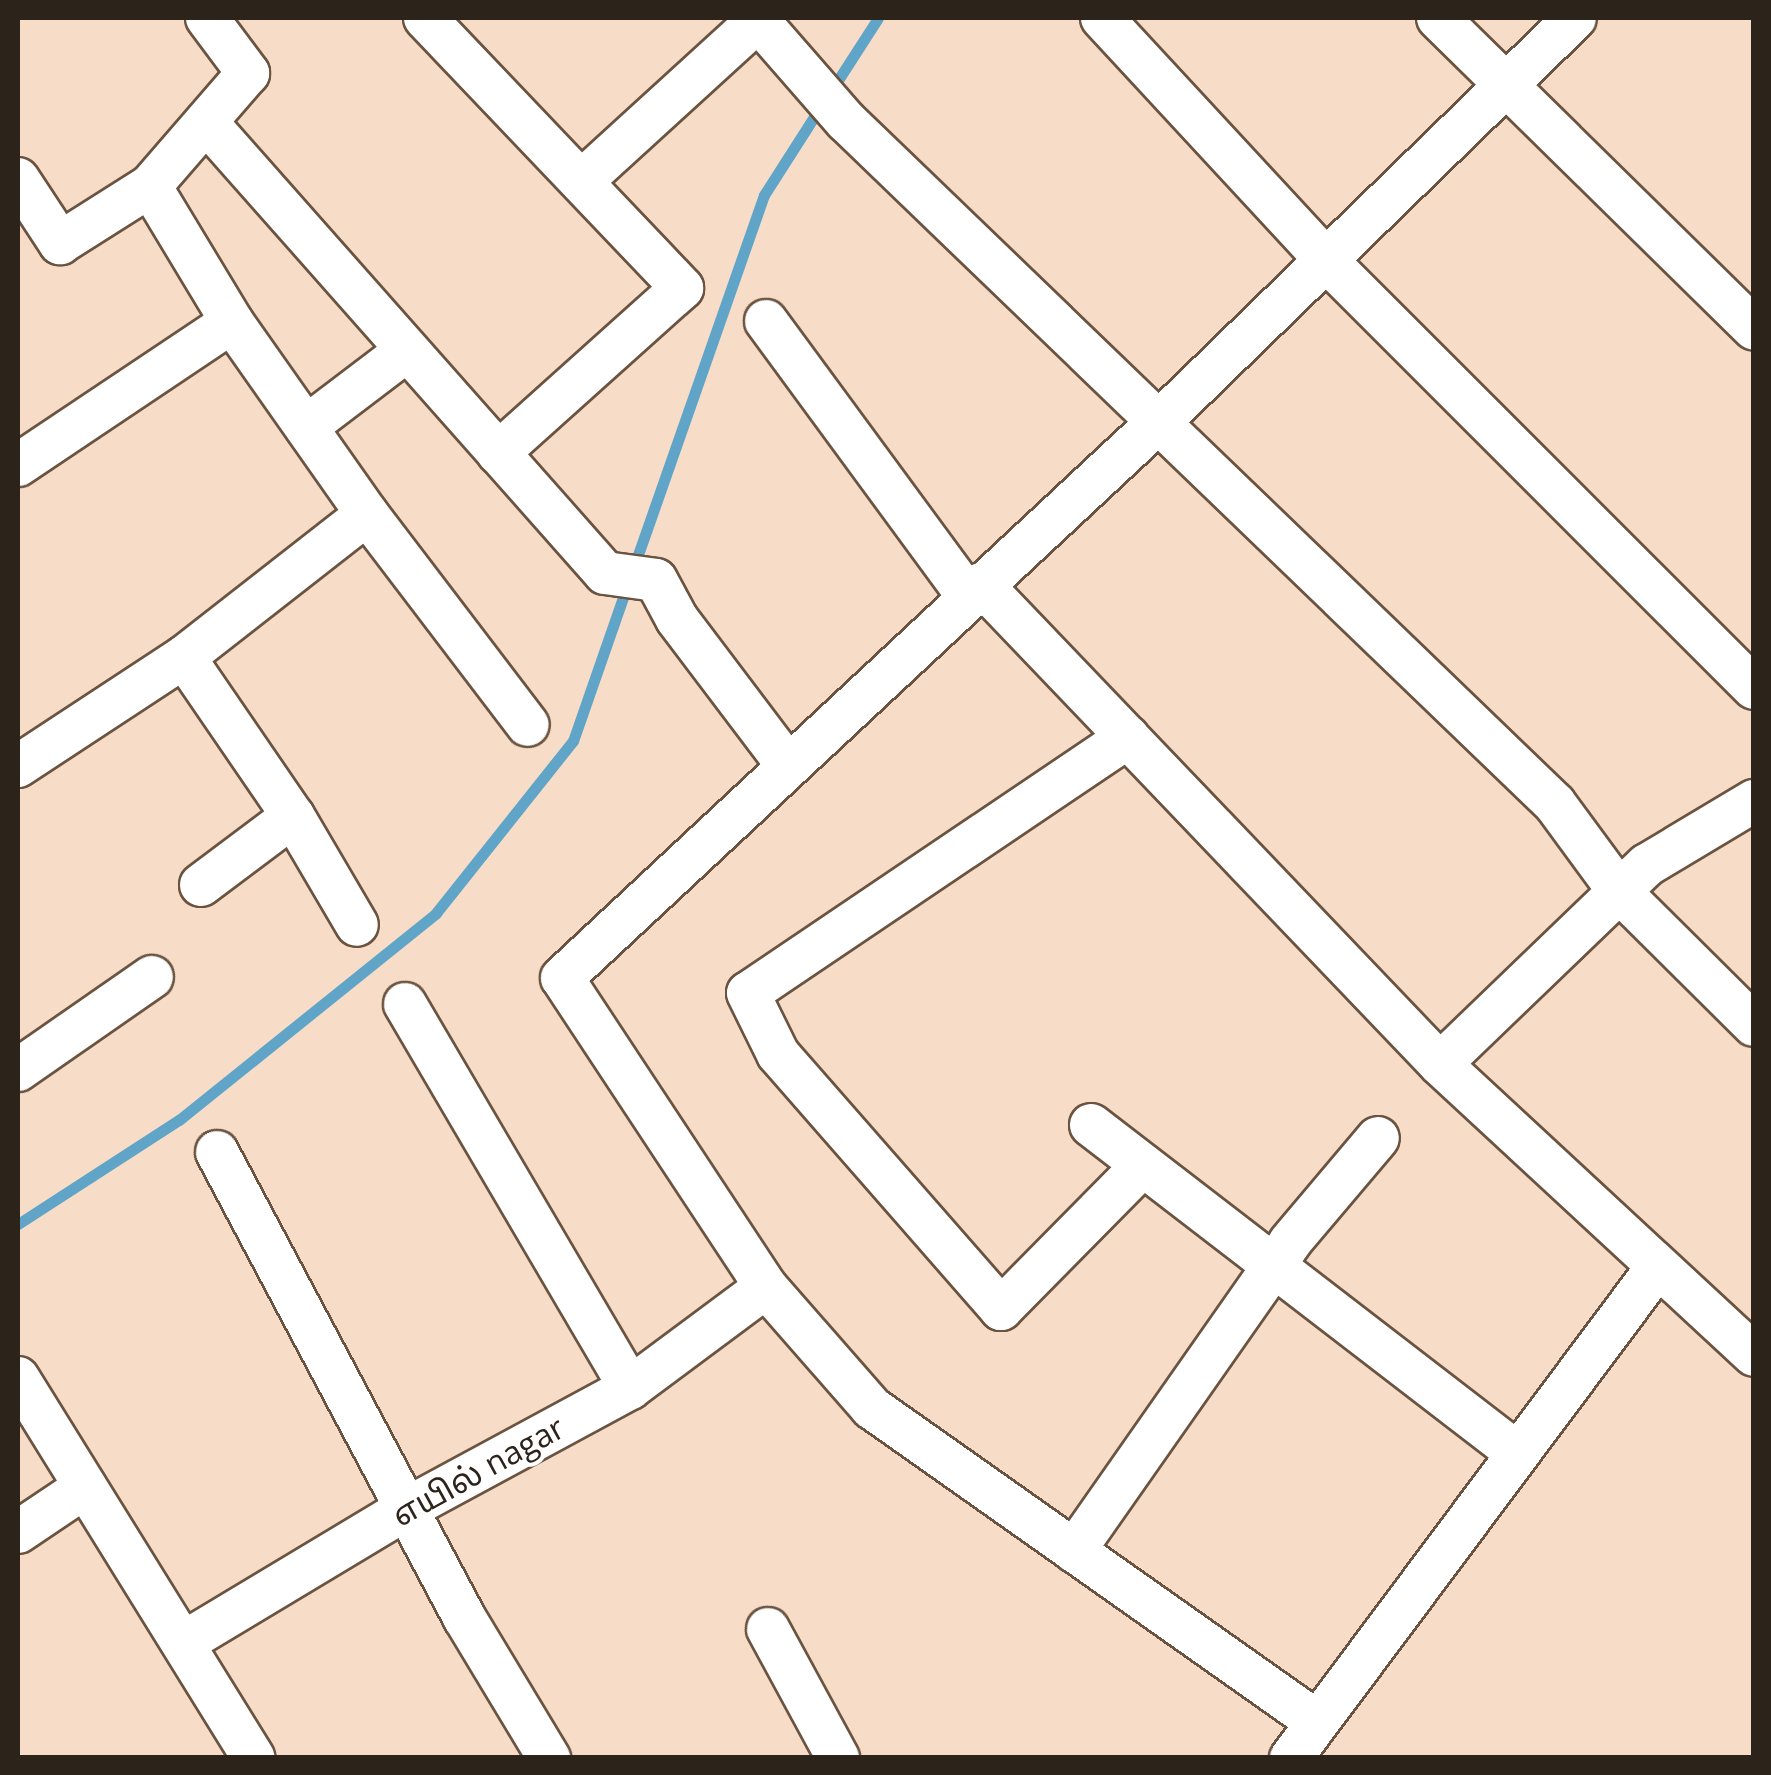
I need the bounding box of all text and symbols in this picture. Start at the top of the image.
street label: எயில் nagar [385,1408,571,1534]

